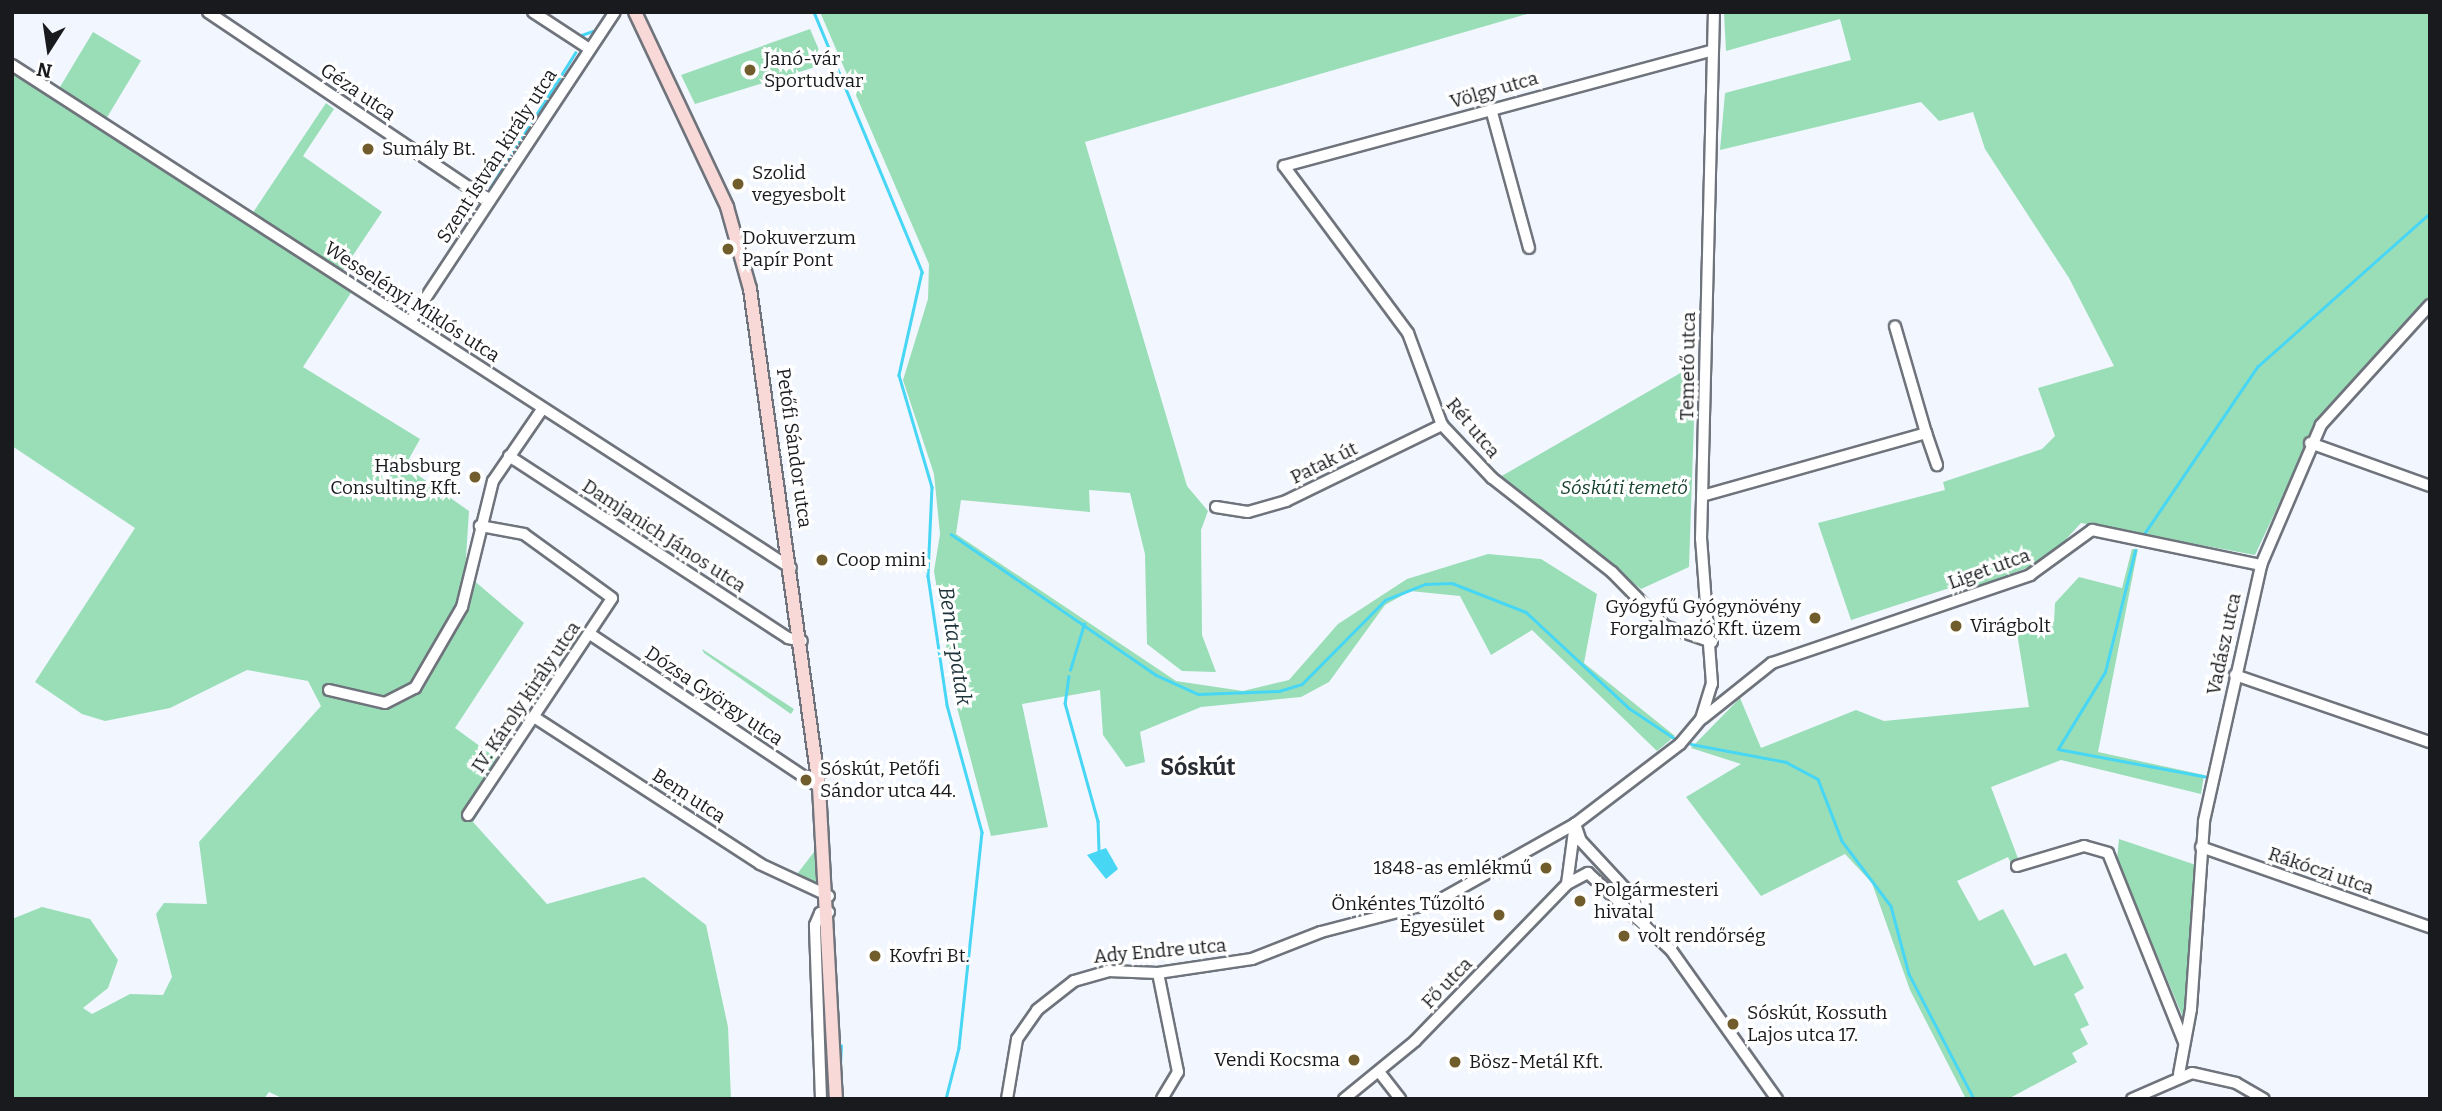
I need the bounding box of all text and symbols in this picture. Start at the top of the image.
north arrow [14,14,84,84]
place label: Janó-vár Sportudvar [764,48,863,92]
text: N [35,57,54,83]
street label: Géza utca [316,59,400,125]
marker: Janó-vár Sportudvar [742,62,758,78]
street label: Szent István király utca [432,65,562,247]
street label: Völgy utca [1447,67,1541,113]
place label: Sumály Bt. [382,138,475,160]
marker: Sumály Bt. [360,141,376,157]
place label: Szolid vegyesbolt [752,162,846,206]
marker: Szolid vegyesbolt [730,176,746,192]
place label: Dokuverzum Papír Pont [742,227,856,271]
street label: Wesselényi Miklós utca [320,237,504,367]
marker: Dokuverzum Papír Pont [720,241,736,257]
street label: Temető utca [1676,311,1700,421]
street label: Petőfi Sándor utca [771,367,817,529]
street label: Rét utca [1441,393,1505,463]
street label: Patak út [1287,437,1361,489]
place label: Habsburg Consulting Kft. [330,455,461,499]
marker: Habsburg Consulting Kft. [467,469,483,485]
street label: Damjanich János utca [578,475,750,597]
park label: Sóskúti temető [1560,477,1688,499]
street label: Liget utca [1945,544,2033,594]
place label: Coop mini [836,549,926,571]
marker: Coop mini [814,552,830,568]
water label: Benta-patak [933,585,977,707]
street label: Vadász utca [2202,591,2246,697]
place label: Gyógyfű Gyógynövény Forgalmazó Kft. üzem [1605,596,1801,640]
marker: Gyógyfű Gyógynövény Forgalmazó Kft. üzem [1807,610,1823,626]
place label: Virágbolt [1970,615,2051,637]
street label: IV. Károly király utca [467,617,585,777]
marker: Virágbolt [1948,618,1964,634]
street label: Dózsa György utca [641,641,787,751]
district label: Sóskút [1160,753,1236,781]
place label: Sóskút, Petőfi Sándor utca 44. [820,758,956,802]
street label: Bem utca [648,764,730,828]
marker: Sóskút, Petőfi Sándor utca 44. [798,772,814,788]
street label: Rákóczi utca [2265,842,2377,900]
place label: 1848-as emlékmű [1374,857,1532,879]
marker: 1848-as emlékmű [1538,860,1554,876]
place label: Polgármesteri hivatal [1594,879,1719,923]
place label: Önkéntes Tűzoltó Egyesület [1331,893,1485,937]
marker: Polgármesteri hivatal [1572,893,1588,909]
marker: Önkéntes Tűzoltó Egyesület [1491,907,1507,923]
place label: volt rendőrség [1638,925,1766,947]
marker: volt rendőrség [1616,928,1632,944]
street label: Ady Endre utca [1093,934,1227,968]
place label: Kovfri Bt. [889,945,970,967]
marker: Kovfri Bt. [867,948,883,964]
street label: Fő utca [1417,953,1477,1013]
place label: Sóskút, Kossuth Lajos utca 17. [1747,1002,1887,1046]
marker: Sóskút, Kossuth Lajos utca 17. [1725,1016,1741,1032]
place label: Vendi Kocsma [1214,1049,1340,1071]
place label: Bösz-Metál Kft. [1469,1051,1603,1073]
marker: Vendi Kocsma [1346,1052,1362,1068]
marker: Bösz-Metál Kft. [1447,1054,1463,1070]

